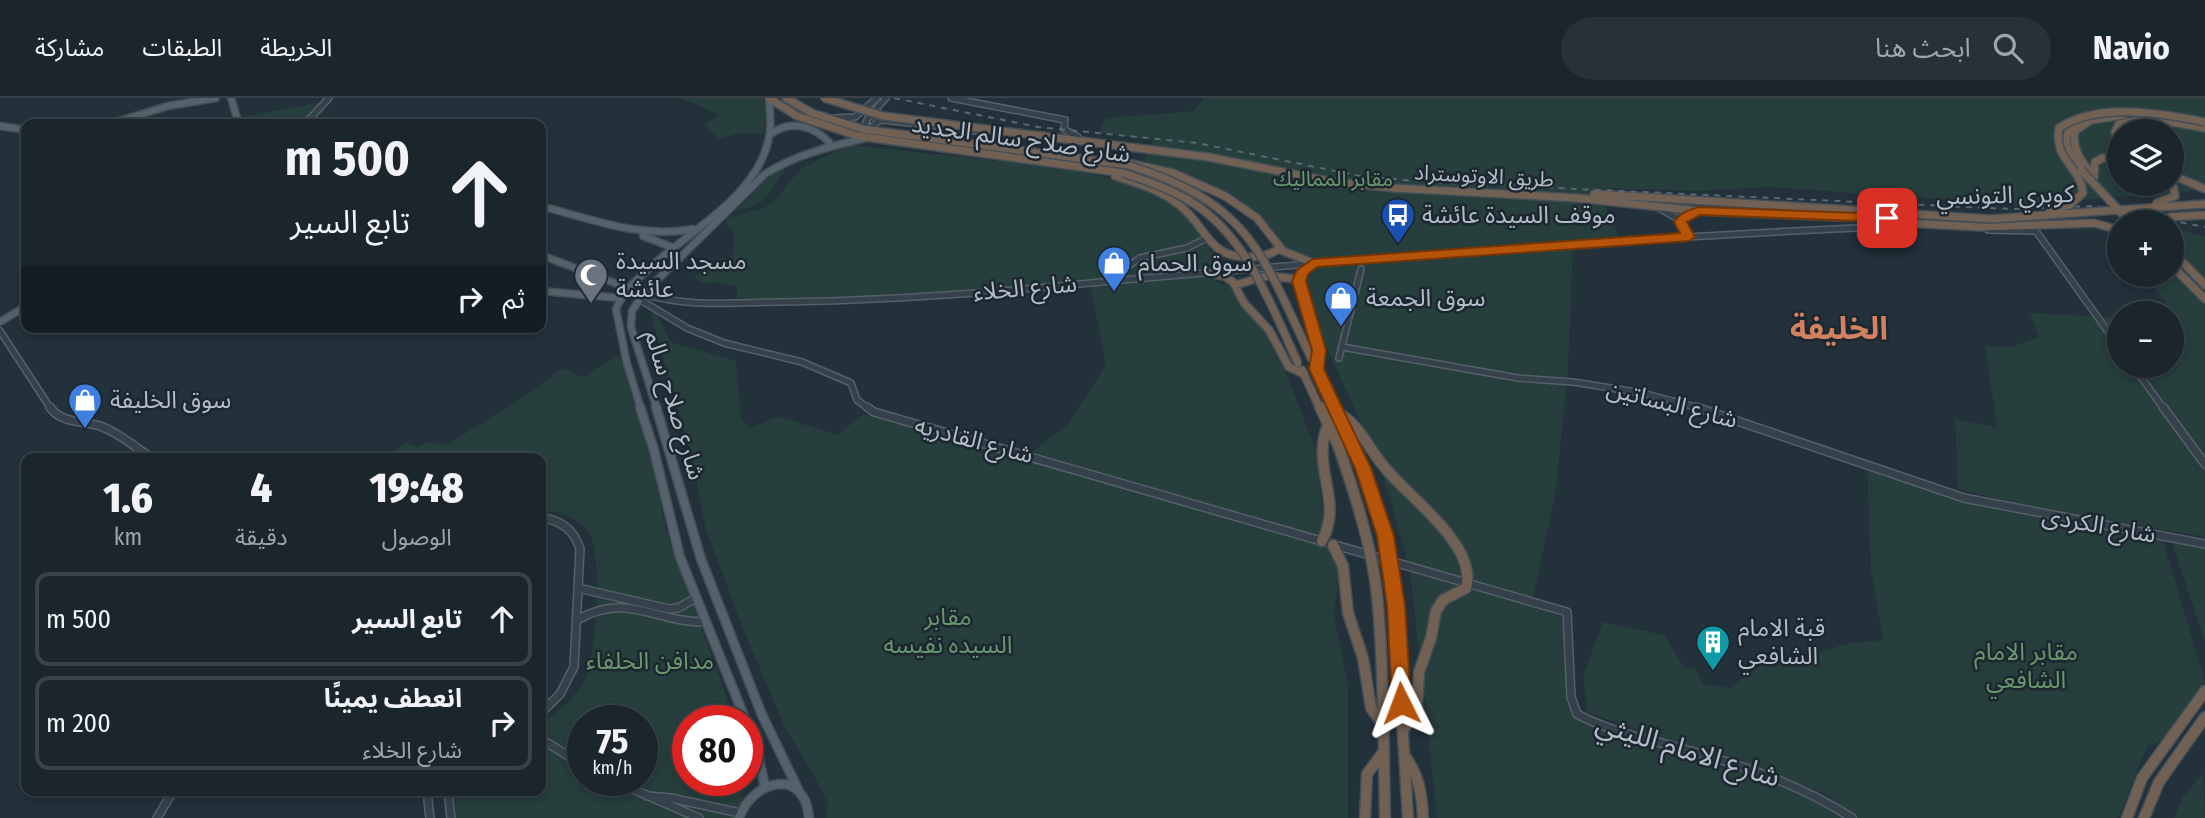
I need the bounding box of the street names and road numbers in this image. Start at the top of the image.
street label: شارع صلاح سالم الجديد [909,110,1132,171]
street label: طريق الاوتوستراد [1413,159,1555,193]
street label: كوبري التونسي [1936,180,2075,215]
street label: شارع الخلاء [972,270,1078,309]
street label: شارع صلاح سالم [636,327,711,484]
street label: شارع البساتين [1603,374,1740,437]
street label: شارع القادريه [911,411,1036,472]
street label: شارع الكردى [2039,501,2158,552]
street label: شارع الامام الليثي [1591,706,1784,798]

